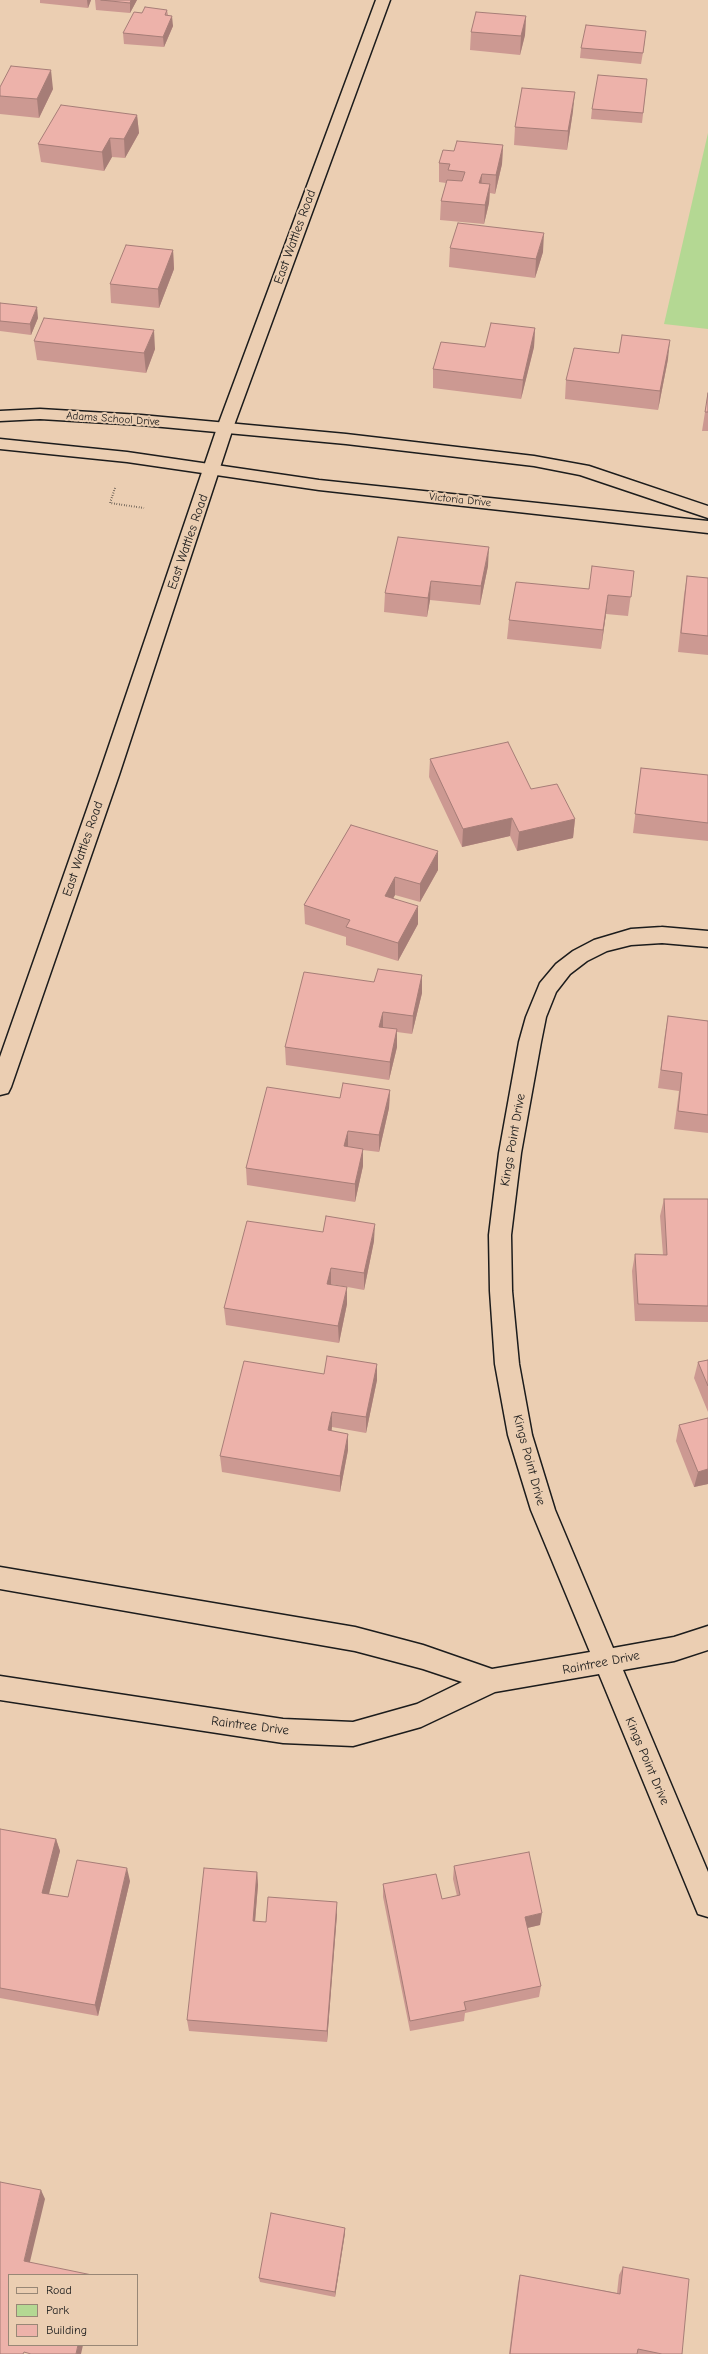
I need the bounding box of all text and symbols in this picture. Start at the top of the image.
street label: East Wattles Road [271,187,319,287]
street label: Adams School Drive [66,409,160,429]
street label: Victoria Drive [428,490,492,510]
street label: East Wattles Road [164,492,212,592]
street label: East Wattles Road [59,799,107,899]
street label: Kings Point Drive [497,1092,529,1188]
street label: Kings Point Drive [509,1413,549,1507]
street label: Raintree Drive [561,1648,641,1678]
street label: Raintree Drive [210,1713,290,1739]
street label: Kings Point Drive [621,1715,673,1807]
legend [8,2274,138,2346]
text: Road [46,2283,72,2297]
text: Park [46,2303,69,2317]
text: Building [46,2323,87,2337]

